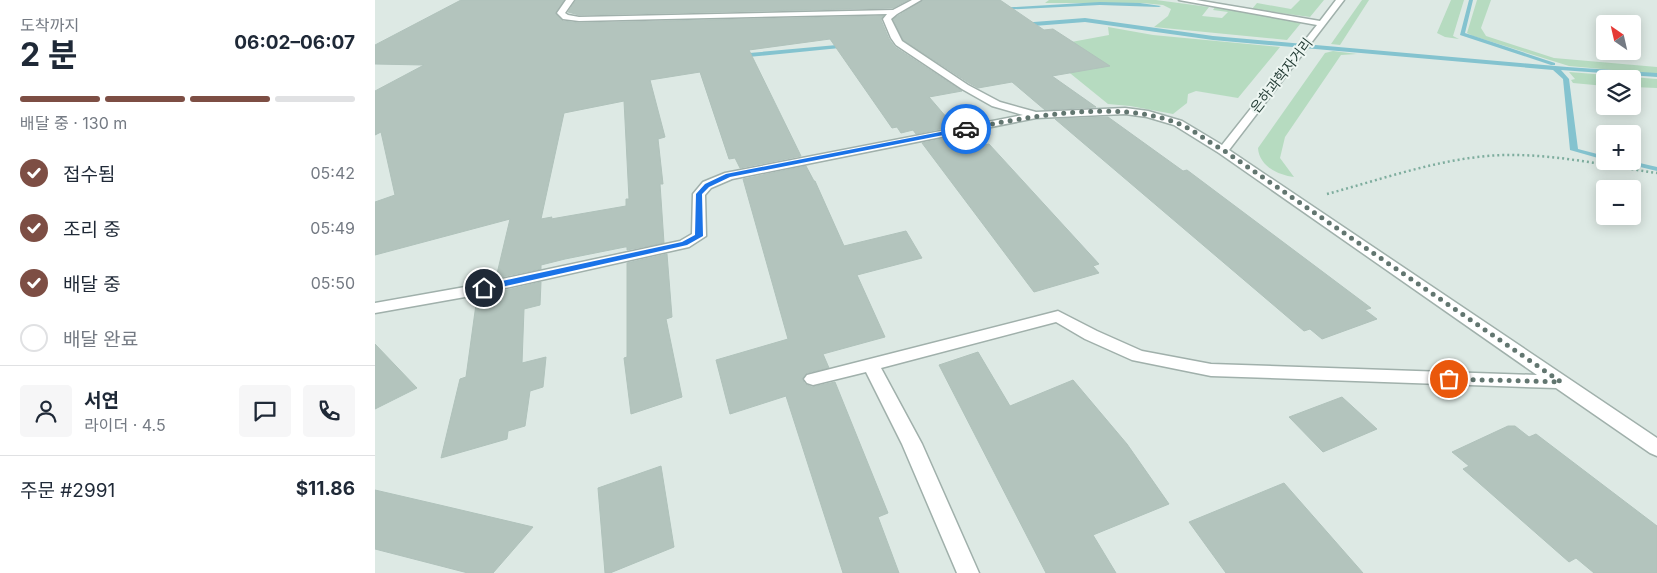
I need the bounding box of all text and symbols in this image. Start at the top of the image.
text: 도착까지 [20,15,79,35]
north arrow [1596,15,1641,60]
map controls [1596,15,1641,225]
text: 06:02–06:07 [234,31,355,54]
street label: 은하과학자거리 [1247,34,1315,116]
text: 2 분 [20,35,77,74]
button: layers [1596,70,1641,115]
courier [941,104,991,154]
text: 배달 중 · 130 m [20,113,127,133]
icon: car [952,115,980,143]
button: + [1596,125,1641,170]
icon: check [20,159,48,187]
text: 접수됨 [63,163,115,186]
text: 05:42 [310,163,355,183]
button: − [1596,180,1641,225]
icon: check [20,214,48,242]
text: 조리 중 [63,218,121,241]
text: 05:49 [310,218,355,238]
pin [463,267,505,309]
icon: check [20,269,48,297]
text: 배달 중 [63,273,121,296]
text: 05:50 [311,273,355,293]
icon: home [470,274,498,302]
text: 배달 완료 [63,328,138,351]
pin [1428,358,1470,400]
icon: bag [1435,365,1463,393]
button: person [20,385,72,437]
button: chat [239,385,291,437]
button: phone [303,385,355,437]
text: 서연 [84,389,119,412]
text: 라이더 · 4.5 [84,415,166,435]
text: $11.86 [296,477,355,500]
text: 주문 #2991 [20,479,115,502]

